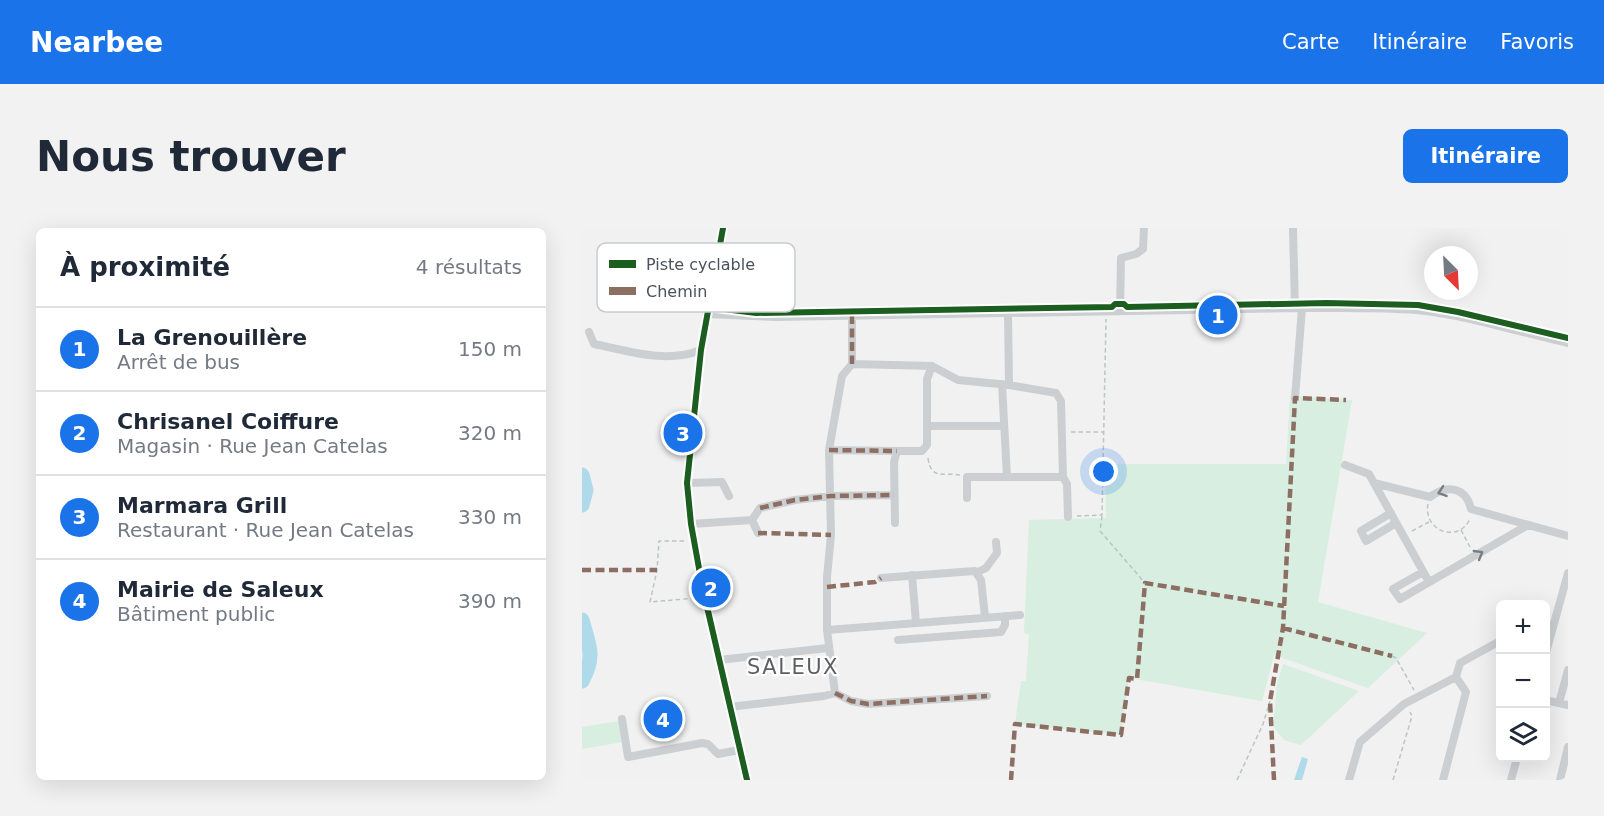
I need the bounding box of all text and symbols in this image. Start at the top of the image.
text: Nearbee [30,26,163,59]
text: Carte [1282,30,1339,54]
text: Itinéraire [1372,30,1467,54]
text: Favoris [1500,30,1574,54]
button: Itinéraire [1403,129,1568,183]
text: Nous trouver [36,132,346,181]
legend [597,243,795,312]
north arrow [1424,246,1478,300]
text: À proximité [60,252,230,282]
text: 4 résultats [416,255,522,279]
text: Piste cyclable [646,255,755,274]
text: Chemin [646,282,707,301]
pin: 1 [1198,292,1238,338]
text: La Grenouillère [117,325,307,350]
text: 1 [73,337,86,361]
text: 150 m [458,337,522,361]
text: Arrêt de bus [117,350,240,374]
text: Chrisanel Coiffure [117,409,339,434]
pin: 3 [664,410,702,456]
text: 2 [73,421,86,445]
text: 320 m [458,421,522,445]
text: Magasin · Rue Jean Catelas [117,434,388,458]
your location [1089,457,1118,486]
one-way arrow [1437,485,1447,498]
text: Marmara Grill [117,493,287,518]
text: 3 [73,505,86,529]
text: 330 m [458,505,522,529]
text: Restaurant · Rue Jean Catelas [117,518,414,542]
one-way arrow [1473,549,1483,561]
pin: 2 [692,566,730,610]
text: Mairie de Saleux [117,577,324,602]
text: 4 [73,589,86,613]
text: 390 m [458,589,522,613]
map controls [1496,600,1550,762]
button: + [1496,600,1550,654]
text: Bâtiment public [117,602,275,626]
button: − [1496,654,1550,708]
district label: SALEUX [747,655,839,679]
pin: 4 [644,696,682,742]
button: layers [1496,708,1550,762]

